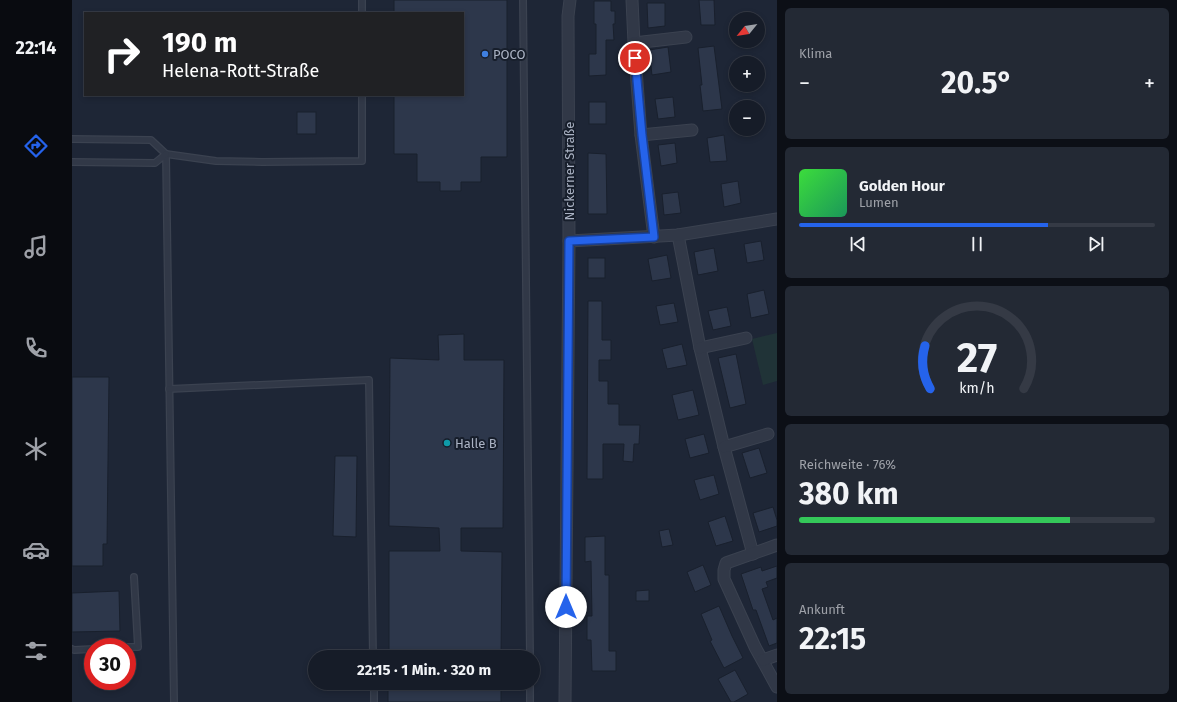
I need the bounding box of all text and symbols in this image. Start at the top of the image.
north arrow [729,12,765,48]
map controls [729,12,765,136]
text: 190 m [162,26,237,59]
icon: right [96,28,148,80]
text: 22:14 [16,37,56,59]
pin [618,41,652,75]
text: Klima [799,46,832,61]
place label: POCO [493,47,526,62]
icon: arrive [624,47,646,69]
marker: POCO [480,49,490,59]
button: + [729,56,765,92]
text: Helena-Rott-Straße [162,60,319,82]
text: 20.5° [941,65,1013,101]
text: − [799,70,810,97]
text: + [1144,70,1155,97]
button: − [729,100,765,136]
street label: Nickerner Straße [562,122,577,220]
icon: directions [22,132,50,160]
text: Golden Hour [859,177,945,195]
text: Lumen [859,195,899,210]
icon: music [22,233,50,261]
icon: previous [847,233,869,255]
icon: pause [966,233,988,255]
icon: next [1085,233,1107,255]
text: 27 [957,333,997,383]
icon: phone [22,334,50,362]
text: km/h [959,380,995,397]
icon: climate [22,435,50,463]
place label: Halle B [455,436,497,451]
marker: Halle B [442,438,452,448]
text: Reichweite · 76% [799,457,896,472]
text: 380 km [799,476,899,512]
icon: car [22,536,50,564]
position arrow [545,586,587,628]
text: Ankunft [799,602,845,617]
text: 22:15 [799,621,866,657]
icon: filters [22,637,50,665]
speed limit sign: 30 [84,638,136,690]
text: 22:15 · 1 Min. · 320 m [357,661,491,679]

